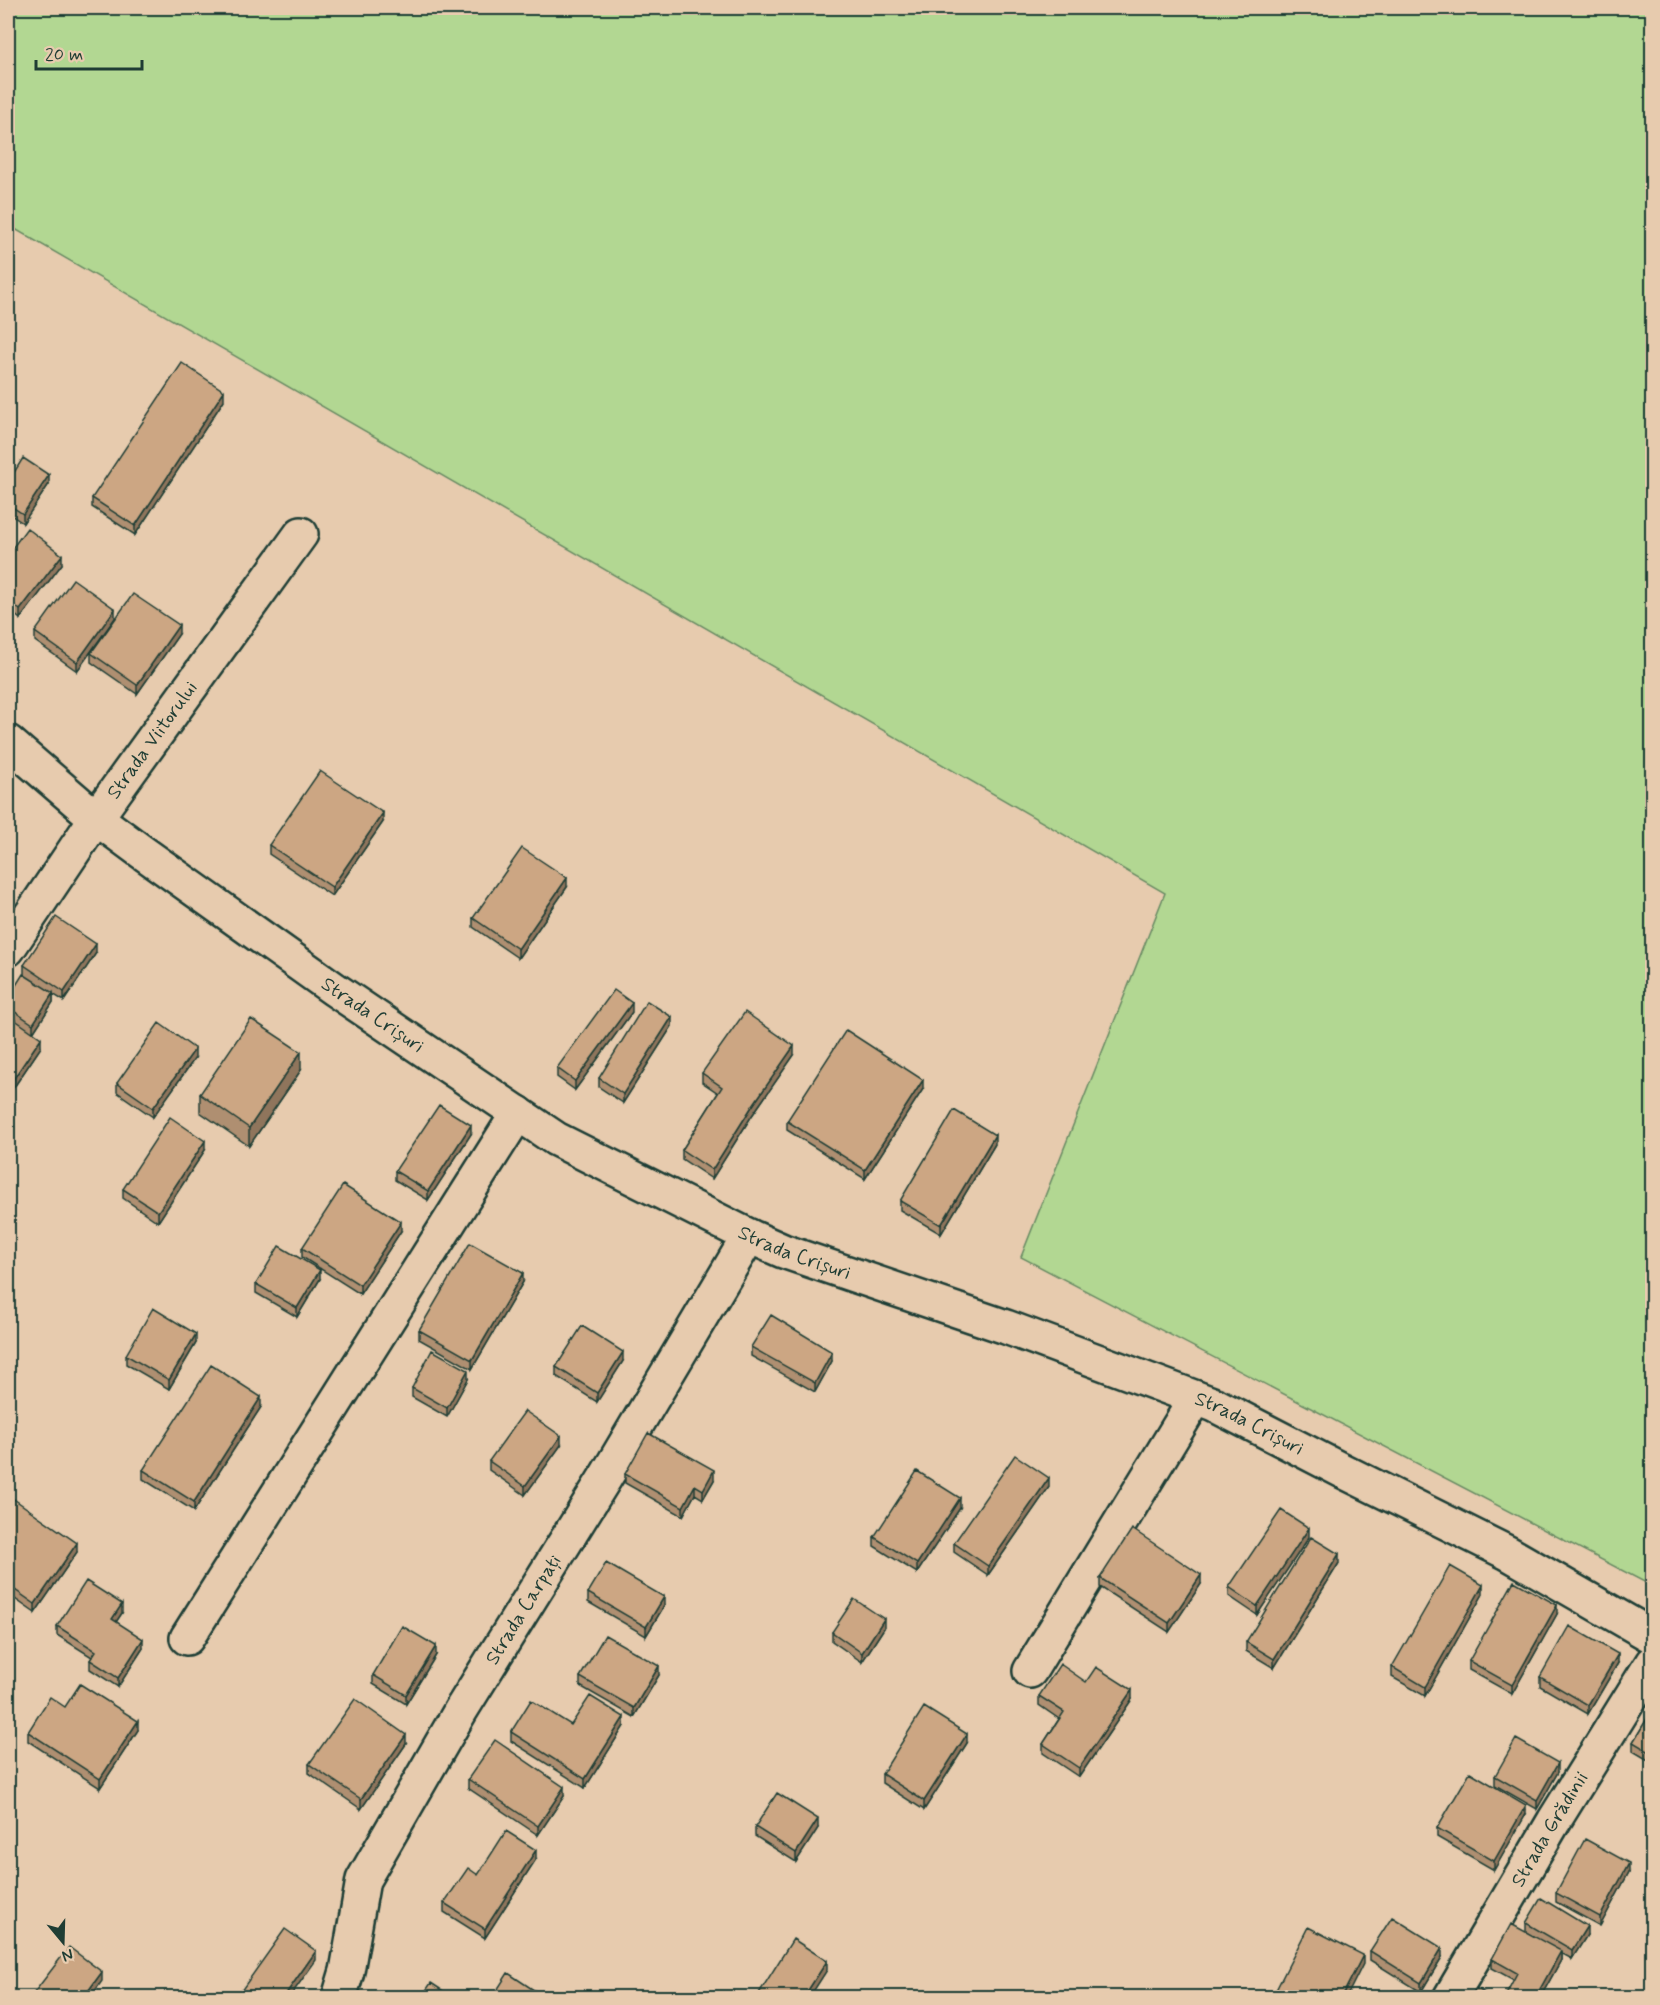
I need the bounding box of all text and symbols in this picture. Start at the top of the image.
scale bar [36,33,142,71]
text: 20 m [45,43,83,67]
street label: Strada Viitorului [100,675,204,805]
street label: Strada Crișuri [316,971,429,1060]
street label: Strada Crișuri [733,1219,855,1287]
street label: Strada Crișuri [1191,1385,1309,1462]
street label: Strada Carpați [479,1549,568,1670]
street label: Strada Grădinii [1505,1766,1595,1892]
north arrow [33,1912,93,1972]
text: N [59,1943,76,1966]

